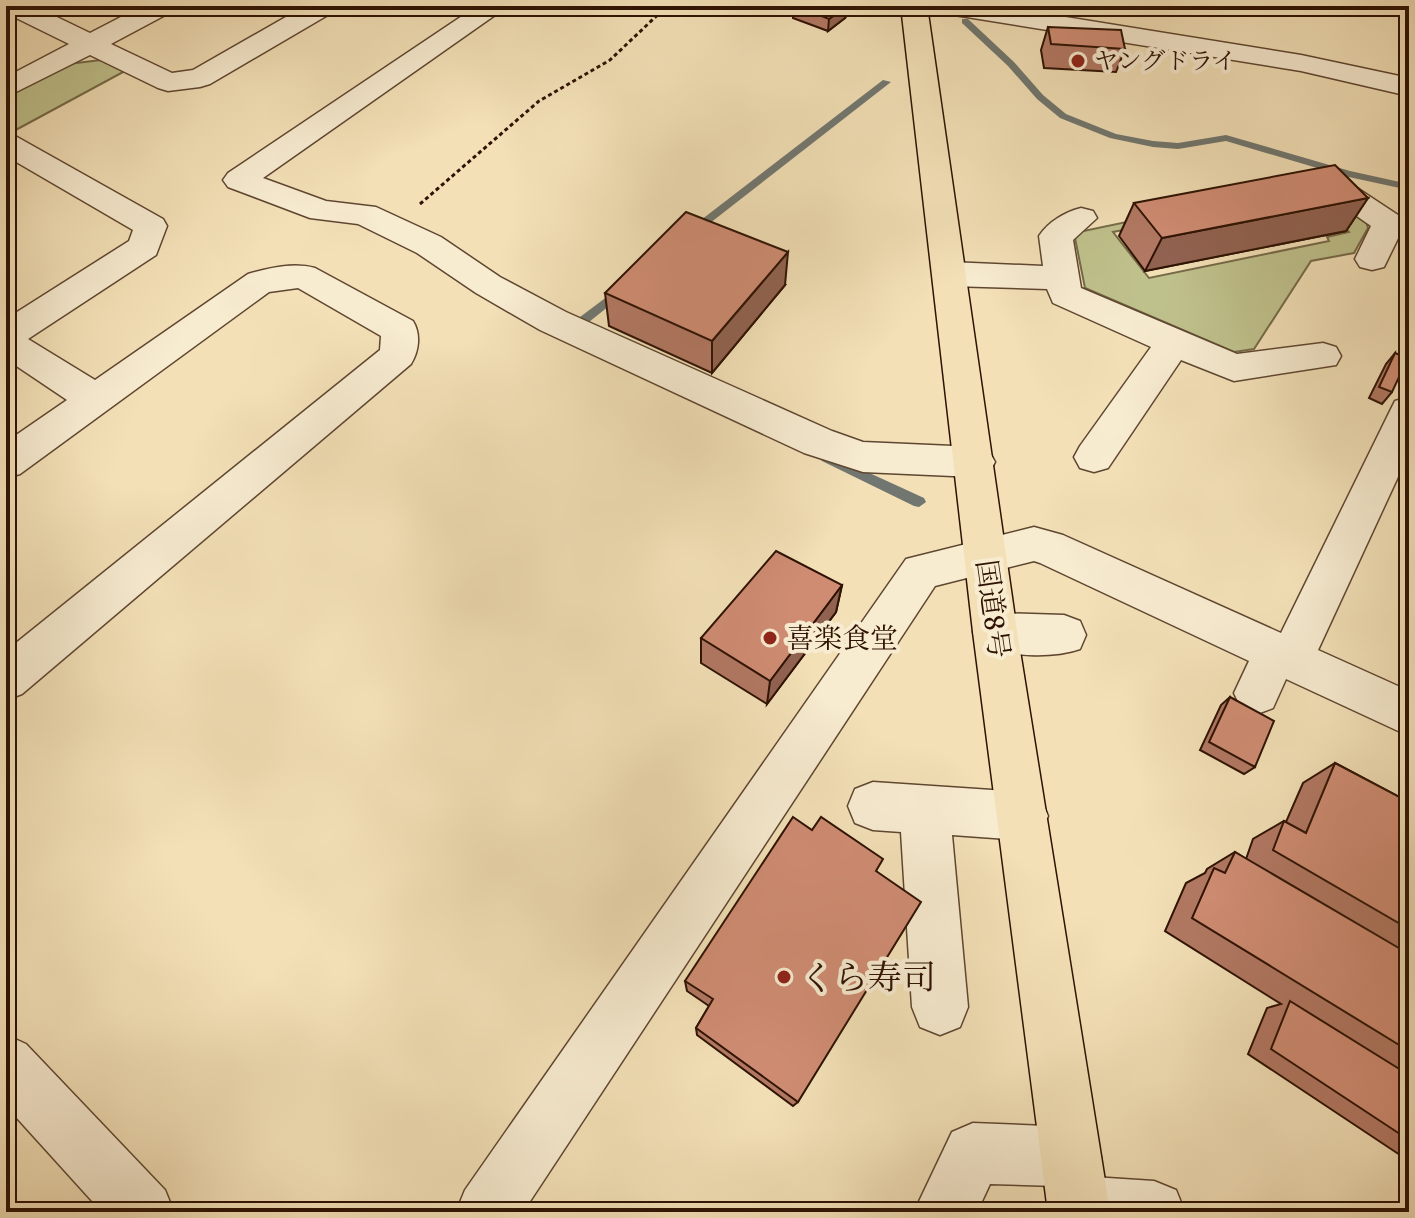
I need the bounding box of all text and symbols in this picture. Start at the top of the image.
place label: ヤングドライ [1094,46,1237,76]
marker: ヤングドライ [1069,52,1087,70]
street label: 国道8号 [969,558,1017,660]
place label: 喜楽食堂 [786,621,898,656]
marker: 喜楽食堂 [761,629,779,647]
place label: くら寿司 [800,957,936,998]
marker: くら寿司 [775,968,793,986]

